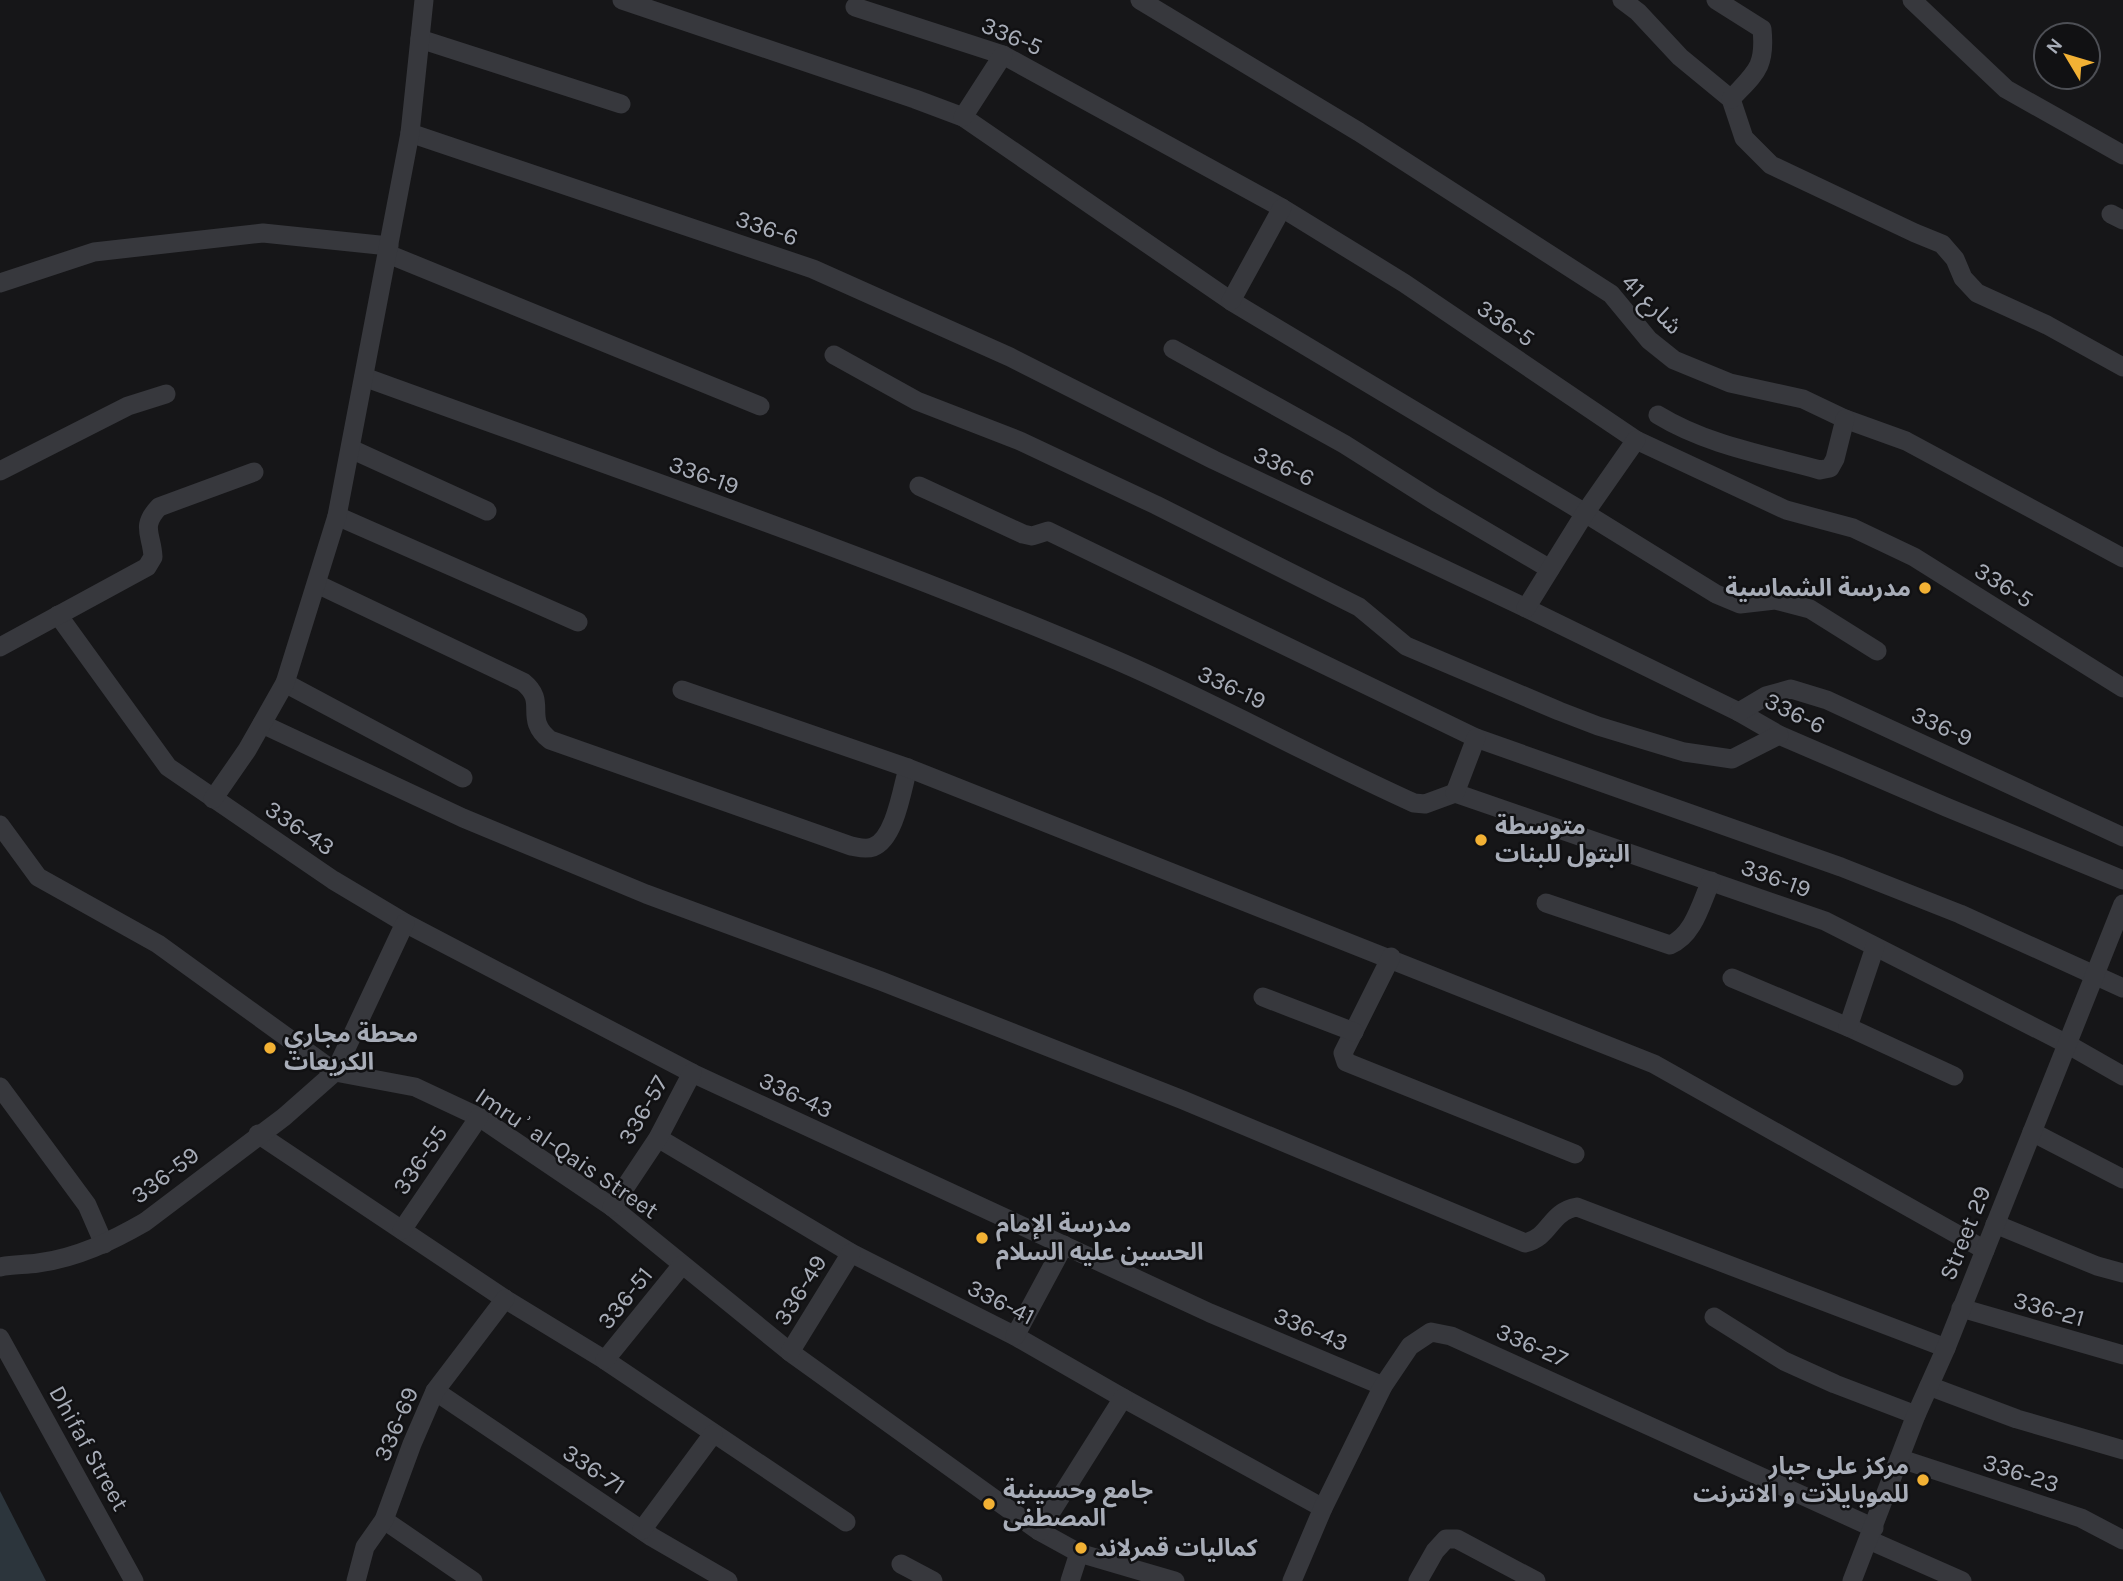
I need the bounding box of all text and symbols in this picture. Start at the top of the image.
street label: 336-5 [977,11,1047,61]
north arrow [2032,21,2102,91]
text: N [2042,34,2067,58]
street label: 336-6 [732,204,802,252]
street label: شارع 41 [1614,268,1688,342]
street label: 336-5 [1472,293,1540,353]
street label: 336-6 [1249,440,1319,492]
street label: 336-19 [665,449,743,501]
street label: 336-5 [1969,556,2039,614]
place label: مدرسة الشماسية [1725,574,1911,602]
marker: مدرسة الشماسية [1917,580,1933,596]
street label: 336-19 [1193,659,1271,715]
street label: 336-6 [1760,686,1830,740]
street label: 336-9 [1907,700,1977,752]
street label: 336-43 [260,795,340,861]
place label: متوسطة البتول للبنات [1495,812,1630,868]
marker: متوسطة البتول للبنات [1473,832,1489,848]
street label: 336-19 [1737,852,1815,904]
place label: محطة مجاري الكريعات [284,1020,418,1076]
marker: محطة مجاري الكريعات [262,1040,278,1056]
street label: 336-43 [755,1066,837,1124]
street label: 336-57 [612,1070,674,1150]
street label: Imruʾ al-Qais Street [470,1081,664,1225]
street label: 336-55 [387,1120,453,1200]
street label: 336-59 [125,1140,205,1210]
street label: Street 29 [1933,1182,1997,1284]
place label: مدرسة الإمام الحسين عليه السلام [996,1210,1204,1270]
marker: مدرسة الإمام الحسين عليه السلام [974,1230,990,1246]
street label: 336-49 [768,1250,832,1330]
street label: 336-51 [591,1261,659,1335]
street label: 336-41 [963,1273,1039,1331]
street label: 336-21 [2010,1286,2088,1332]
street label: 336-43 [1270,1301,1352,1357]
street label: 336-27 [1492,1317,1572,1373]
street label: Dhifaf Street [43,1381,135,1515]
street label: 336-69 [368,1383,424,1465]
street label: 336-71 [557,1438,631,1500]
street label: 336-23 [1979,1448,2063,1498]
place label: مركز علي جبار للموبايلات و الانترنت [1693,1452,1909,1508]
marker: مركز علي جبار للموبايلات و الانترنت [1915,1472,1931,1488]
place label: جامع وحسينية المصطفى [1003,1476,1153,1532]
marker: جامع وحسينية المصطفى [981,1496,997,1512]
place label: كماليات قمرلاند [1095,1534,1259,1562]
marker: كماليات قمرلاند [1073,1540,1089,1556]

